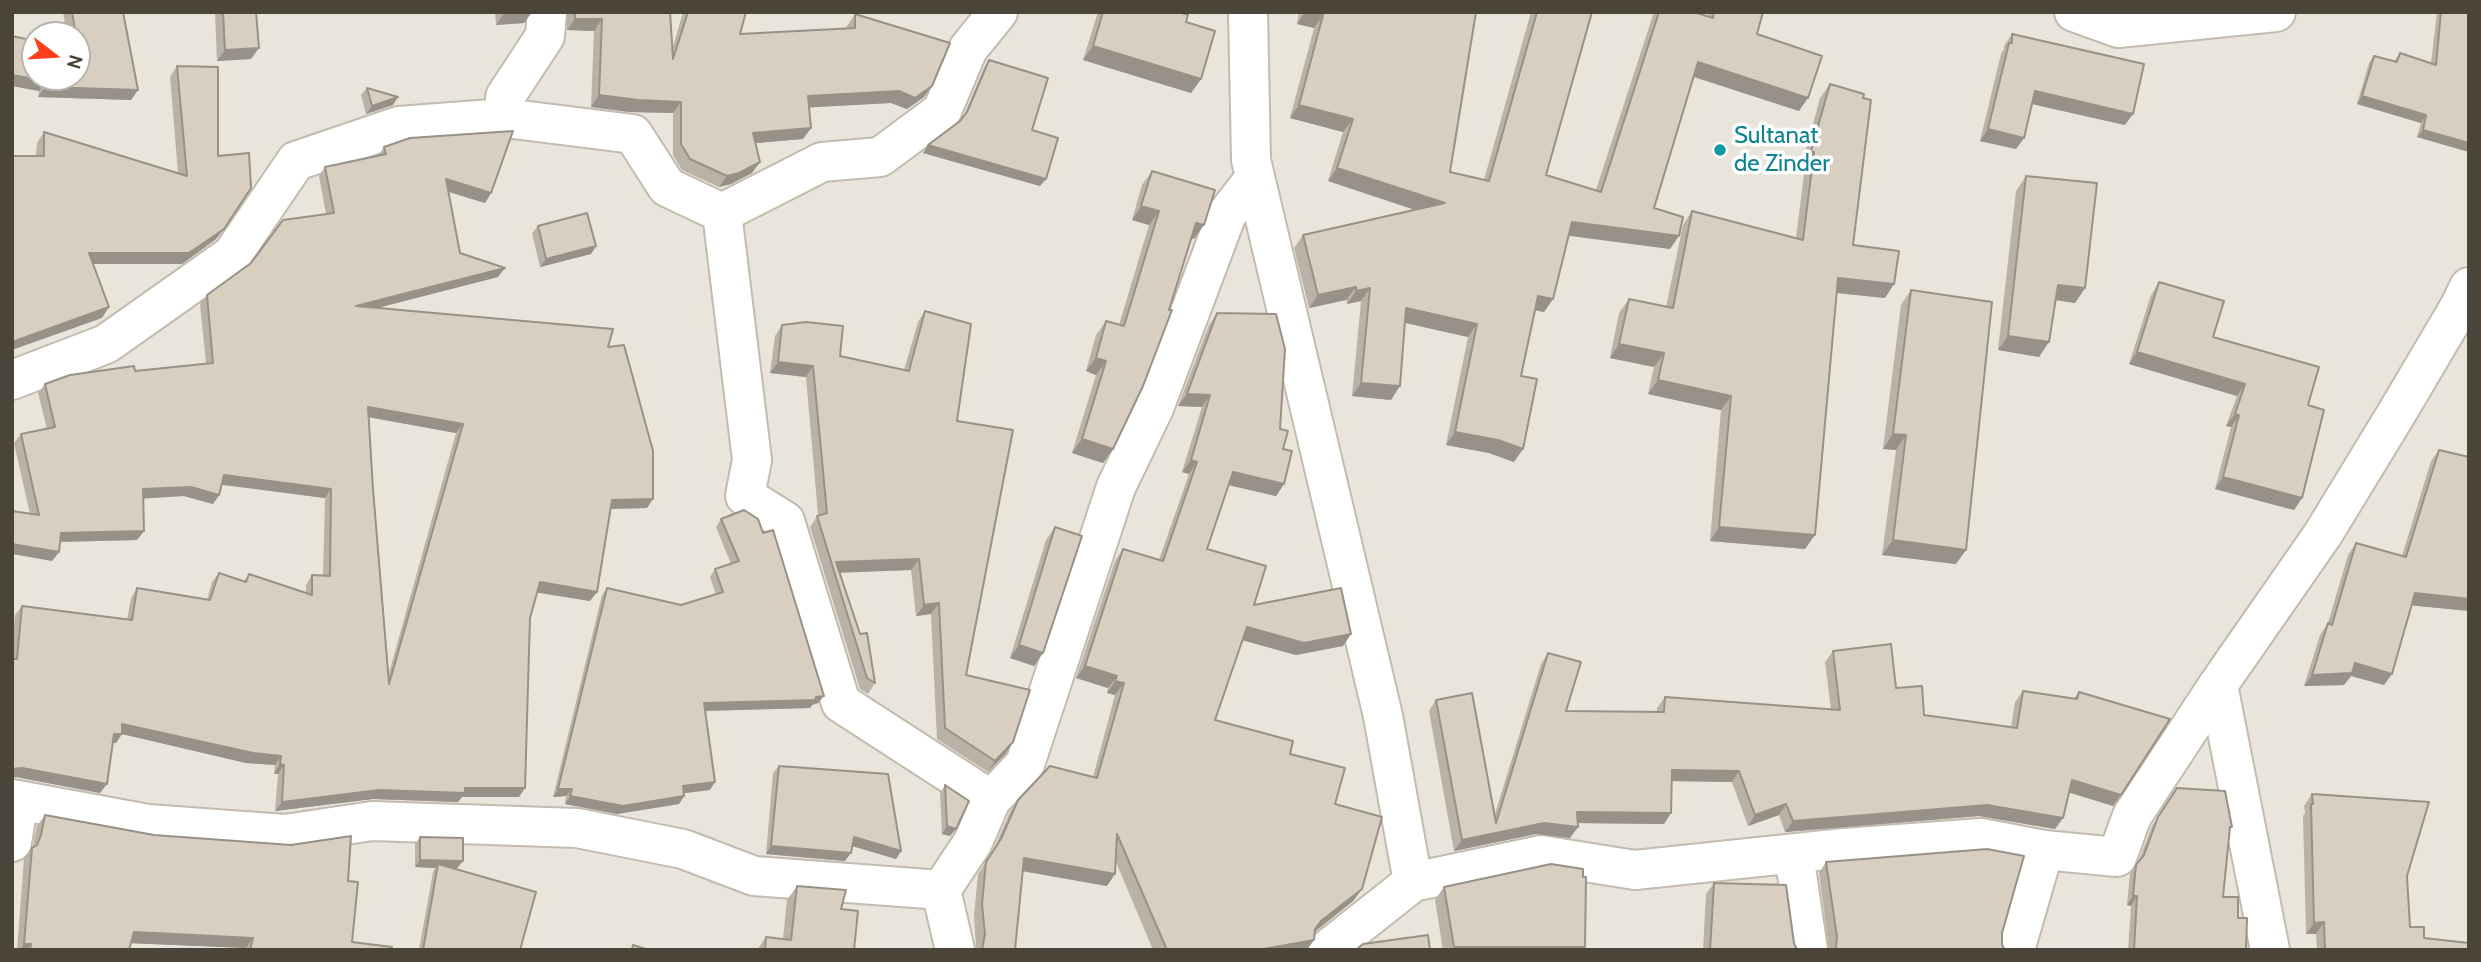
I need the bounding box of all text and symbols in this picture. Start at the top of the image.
north arrow [21,21,91,91]
text: N [62,52,88,71]
place label: Sultanat de Zinder [1734,122,1830,178]
marker: Sultanat de Zinder [1712,142,1728,158]

